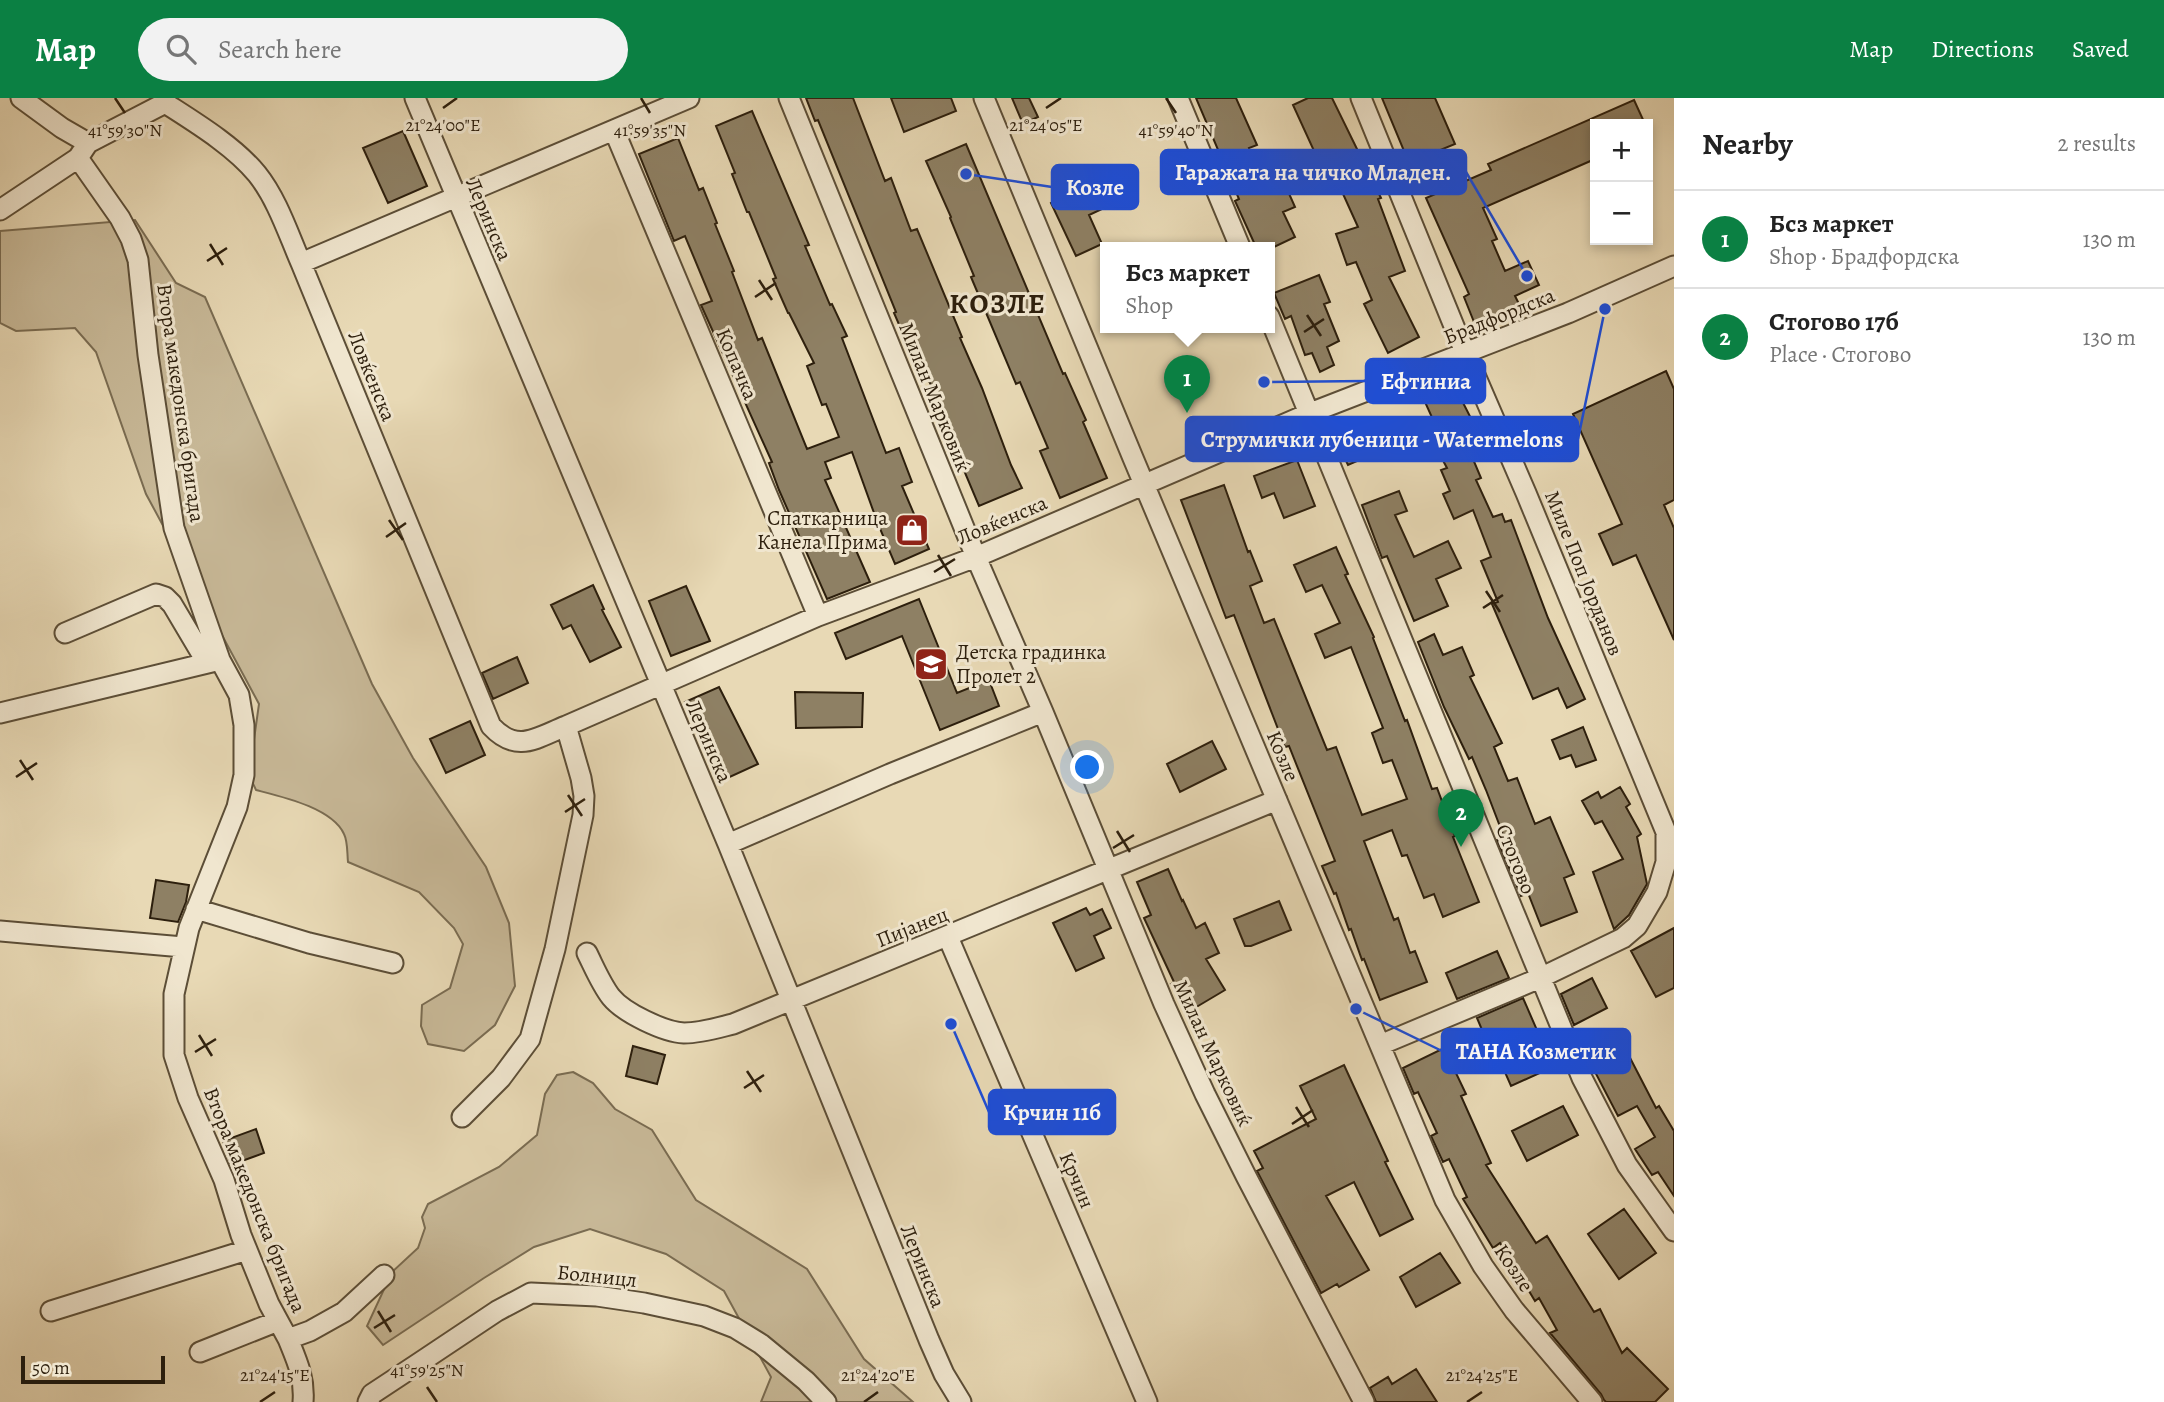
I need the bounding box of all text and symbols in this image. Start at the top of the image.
search box [138,18,628,81]
text: Map [35,27,96,72]
icon: search [162,30,200,68]
text: Search here [218,32,342,67]
text: Map [1849,33,1893,65]
text: Directions [1931,33,2034,65]
text: Saved [2072,33,2129,65]
text: 21°24'00"E [405,113,481,137]
text: 21°24'05"E [1009,113,1083,137]
text: 41°59'30"N [88,118,162,142]
text: 41°59'35"N [614,118,686,142]
text: 41°59'40"N [1139,118,1214,142]
map controls [1590,119,1653,245]
button: + [1590,119,1653,182]
text: Nearby [1702,124,1793,164]
text: 2 results [2058,128,2136,159]
callout: Гаражата на чичко Младен. [1161,150,1466,194]
text: Гаражата на чичко Младен. [1175,157,1451,188]
callout: Козле [1052,165,1138,209]
text: Козле [1066,172,1124,203]
street label: Леринска [459,173,519,265]
button: − [1590,182,1653,245]
text: Бсз маркет [1769,206,1894,241]
text: 1 [1721,224,1729,255]
text: 130 m [2083,224,2136,255]
text: Shop · Брадфордска [1769,241,1959,272]
popup [1100,242,1275,333]
text: Бсз маркет [1125,255,1250,290]
street label: Брадфордска [1439,281,1559,351]
street label: Втора македонска бригада [150,282,212,524]
district label: КОЗЛЕ [949,285,1047,323]
text: Shop [1125,290,1173,321]
text: Стогово 17б [1769,304,1899,339]
street label: Милан Марковиќ [892,318,978,476]
text: 2 [1719,322,1731,353]
text: 130 m [2083,322,2136,353]
street label: Копачка [709,324,765,404]
street label: Ловќенска [341,327,403,426]
text: Place · Стогово [1769,339,1911,370]
pin: 1 [1164,355,1210,413]
callout: Ефтиниа [1366,359,1485,403]
text: Ефтиниа [1381,366,1471,397]
callout: Струмички лубеници - Watermelons [1186,417,1578,461]
text: Струмички лубеници - Watermelons [1201,424,1563,455]
street label: Миле Поп Јорданов [1538,486,1630,660]
street label: Ловќенска [953,488,1052,552]
place label: Спаткарница Канела Прима [757,504,888,556]
shop icon: Спаткарница Канела Прима [893,511,931,549]
place label: Детска градинка Пролет 2 [956,638,1107,690]
school or university icon: Детска градинка Пролет 2 [912,645,950,683]
street label: Леринска [679,695,739,787]
street label: Козле [1260,726,1306,786]
your location [1070,750,1104,784]
pin: 2 [1438,789,1484,847]
street label: Стогово [1489,820,1543,898]
street label: Пијанец [872,900,952,954]
street label: Милан Марковиќ [1167,975,1259,1131]
callout: ТАНА Козметик [1442,1029,1630,1073]
text: ТАНА Козметик [1456,1036,1616,1067]
street label: Втора македонска бригада [197,1083,313,1317]
callout: Крчин 11б [989,1090,1115,1134]
text: Крчин 11б [1003,1097,1101,1128]
street label: Крчин [1053,1148,1101,1212]
street label: Леринска [894,1220,953,1312]
street label: Козле [1488,1238,1540,1298]
street label: Болницл [556,1258,638,1294]
scale bar [21,1353,164,1385]
text: 50 m [32,1355,70,1381]
text: 41°59'25"N [390,1358,464,1382]
text: 21°24'15"E [240,1363,310,1387]
text: 21°24'20"E [841,1363,915,1387]
text: 21°24'25"E [1446,1363,1518,1387]

